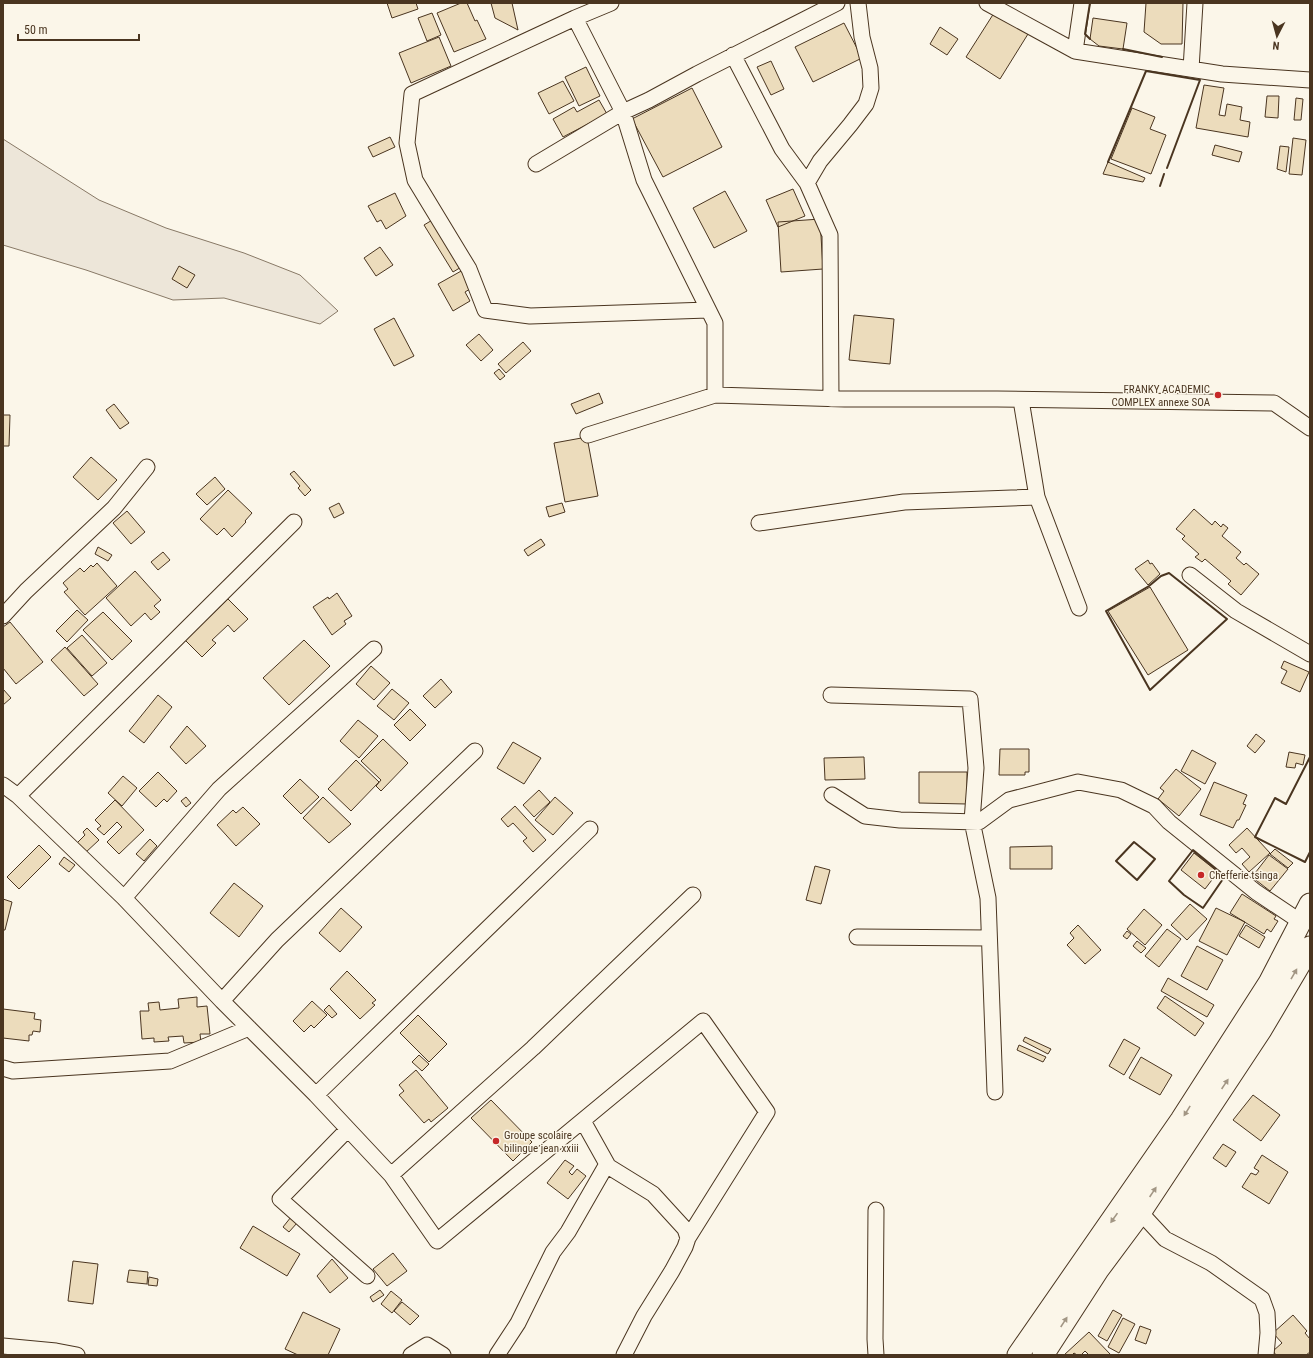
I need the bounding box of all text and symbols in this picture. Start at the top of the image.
scale bar [18,16,139,42]
north arrow [1257,16,1297,56]
text: 50 m [24,23,48,37]
text: N [1272,39,1280,52]
place label: FRANKY ACADEMIC COMPLEX annexe SOA [1111,383,1211,409]
marker: FRANKY ACADEMIC COMPLEX annexe SOA [1213,390,1223,400]
place label: Chefferie tsinga [1209,869,1278,882]
marker: Chefferie tsinga [1196,870,1206,880]
one-way arrow [1291,968,1298,980]
one-way arrow [1222,1078,1229,1090]
one-way arrow [1183,1105,1191,1116]
place label: Groupe scolaire bilingue jean xxiii [504,1129,579,1155]
marker: Groupe scolaire bilingue jean xxiii [491,1136,501,1146]
one-way arrow [1150,1186,1157,1198]
one-way arrow [1110,1212,1118,1223]
one-way arrow [1060,1317,1068,1327]

